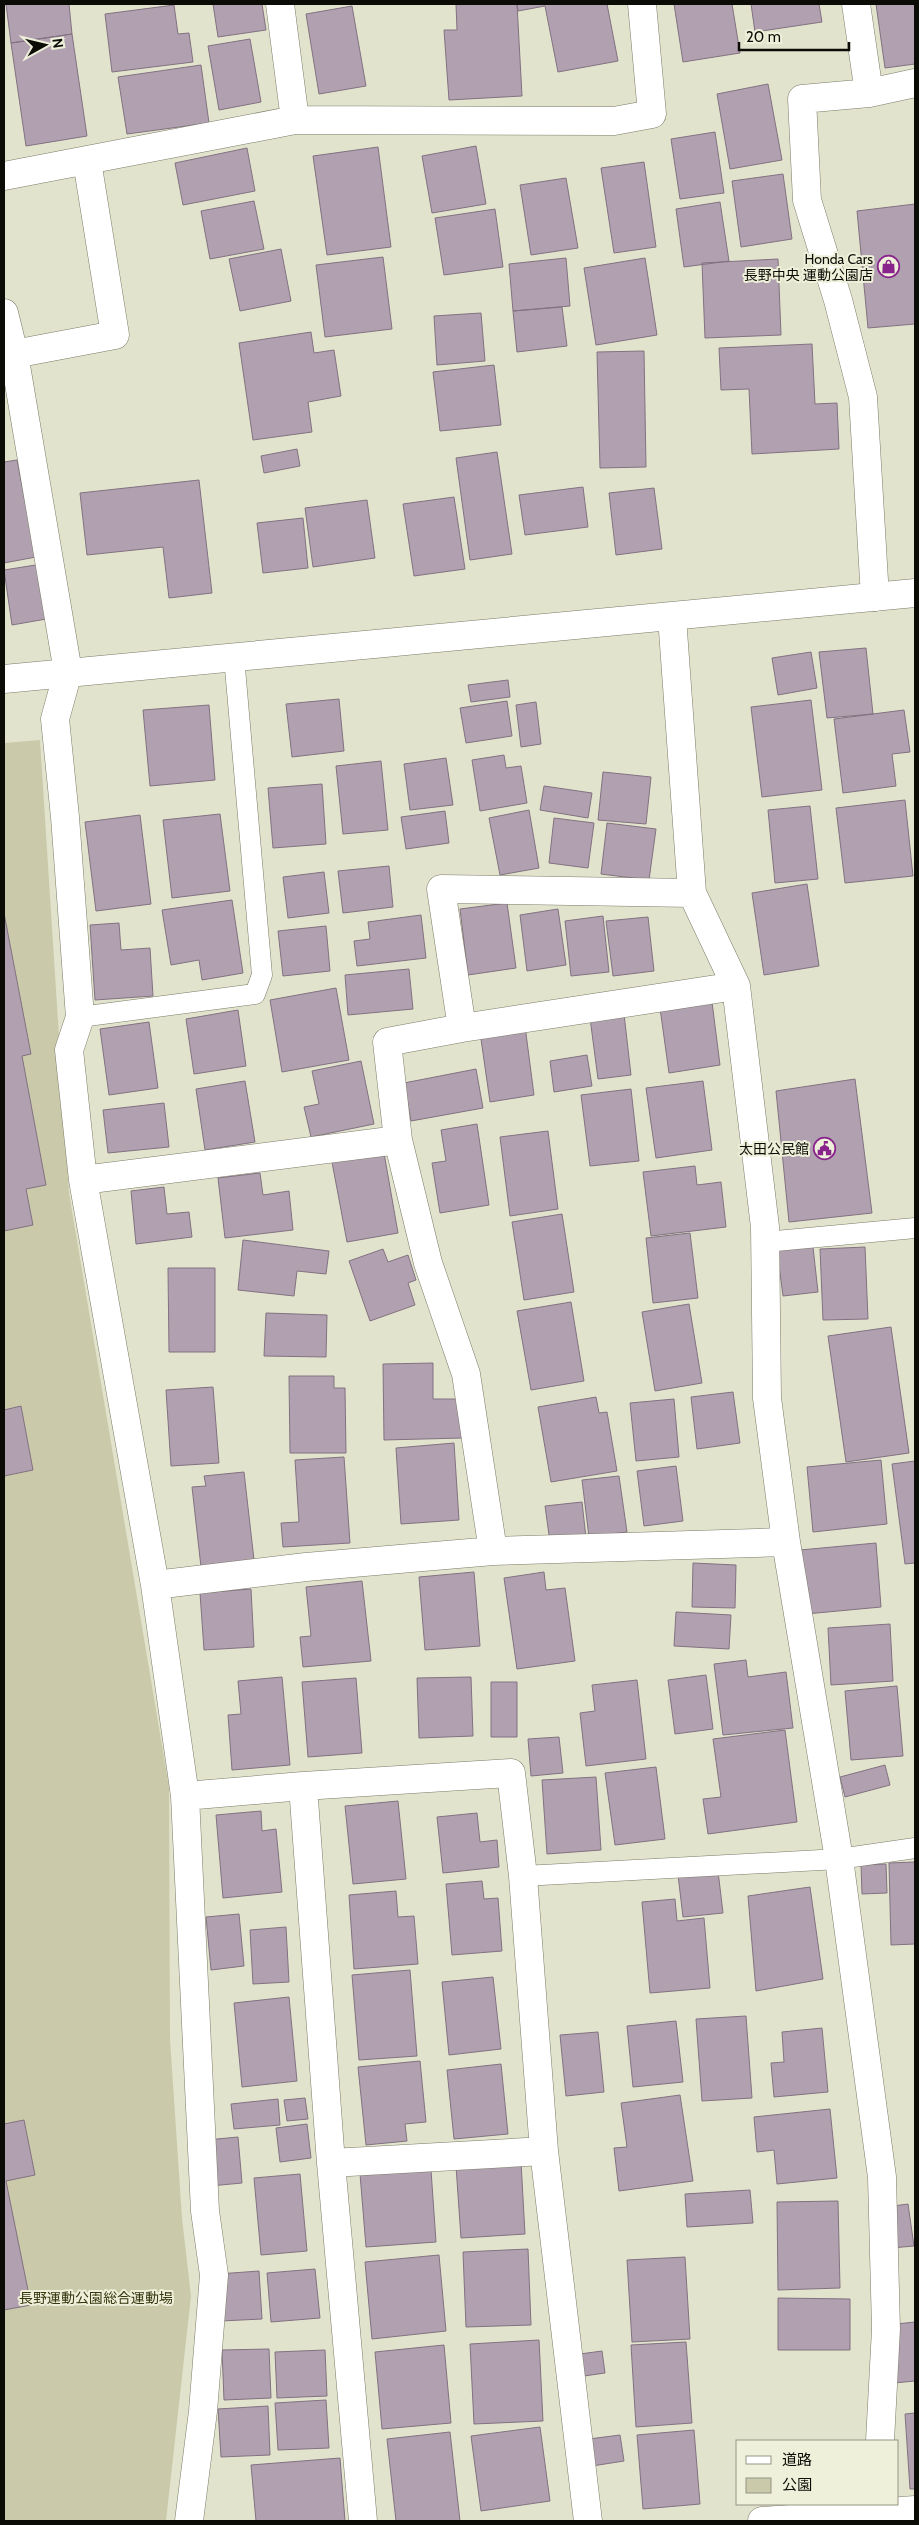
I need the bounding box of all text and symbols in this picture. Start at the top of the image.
north arrow [20,20,70,70]
scale bar [739,20,849,52]
text: 20 m [746,28,781,46]
text: N [48,37,67,49]
place label: Honda Cars 長野中央 運動公園店 [744,250,873,284]
shop icon: Honda Cars 長野中央 運動公園店 [877,255,901,279]
public building icon: 太田公民館 [813,1137,837,1161]
place label: 太田公民館 [739,1140,809,1158]
park label: 長野運動公園総合運動場 [19,2289,173,2307]
legend [736,2440,899,2505]
text: 道路 [782,2451,812,2469]
text: 公園 [782,2476,812,2494]

